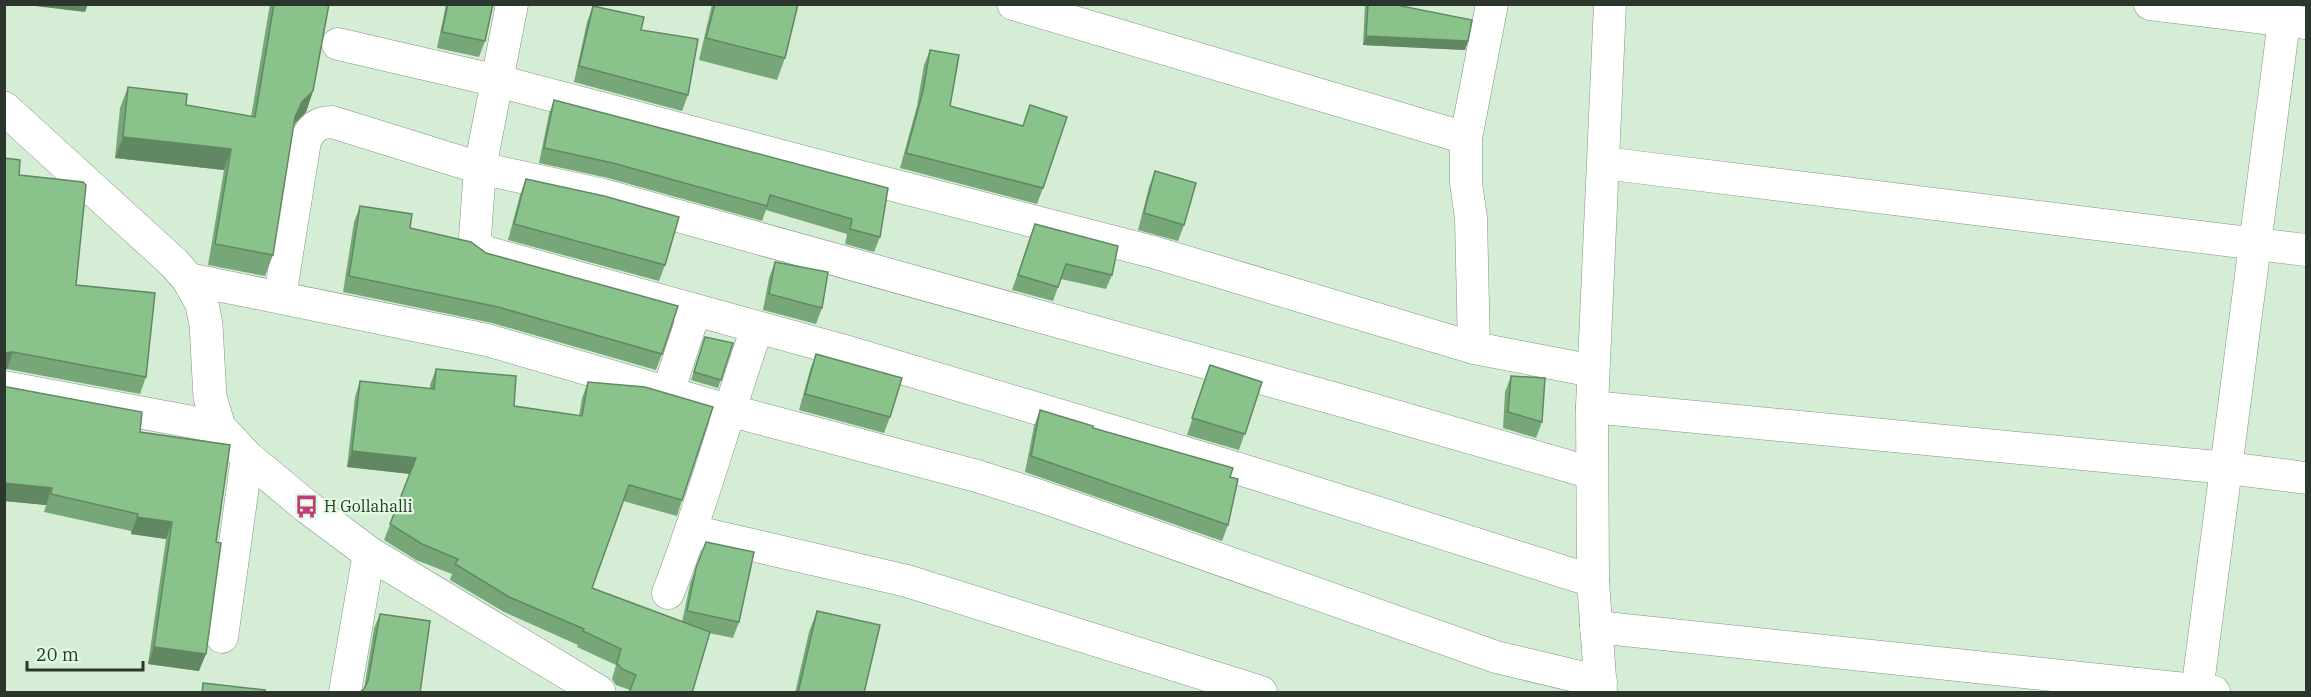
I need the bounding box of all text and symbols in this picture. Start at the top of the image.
bus stop icon: H Gollahalli [293,493,319,519]
place label: H Gollahalli [324,496,413,516]
scale bar [27,634,142,672]
text: 20 m [36,643,79,666]

